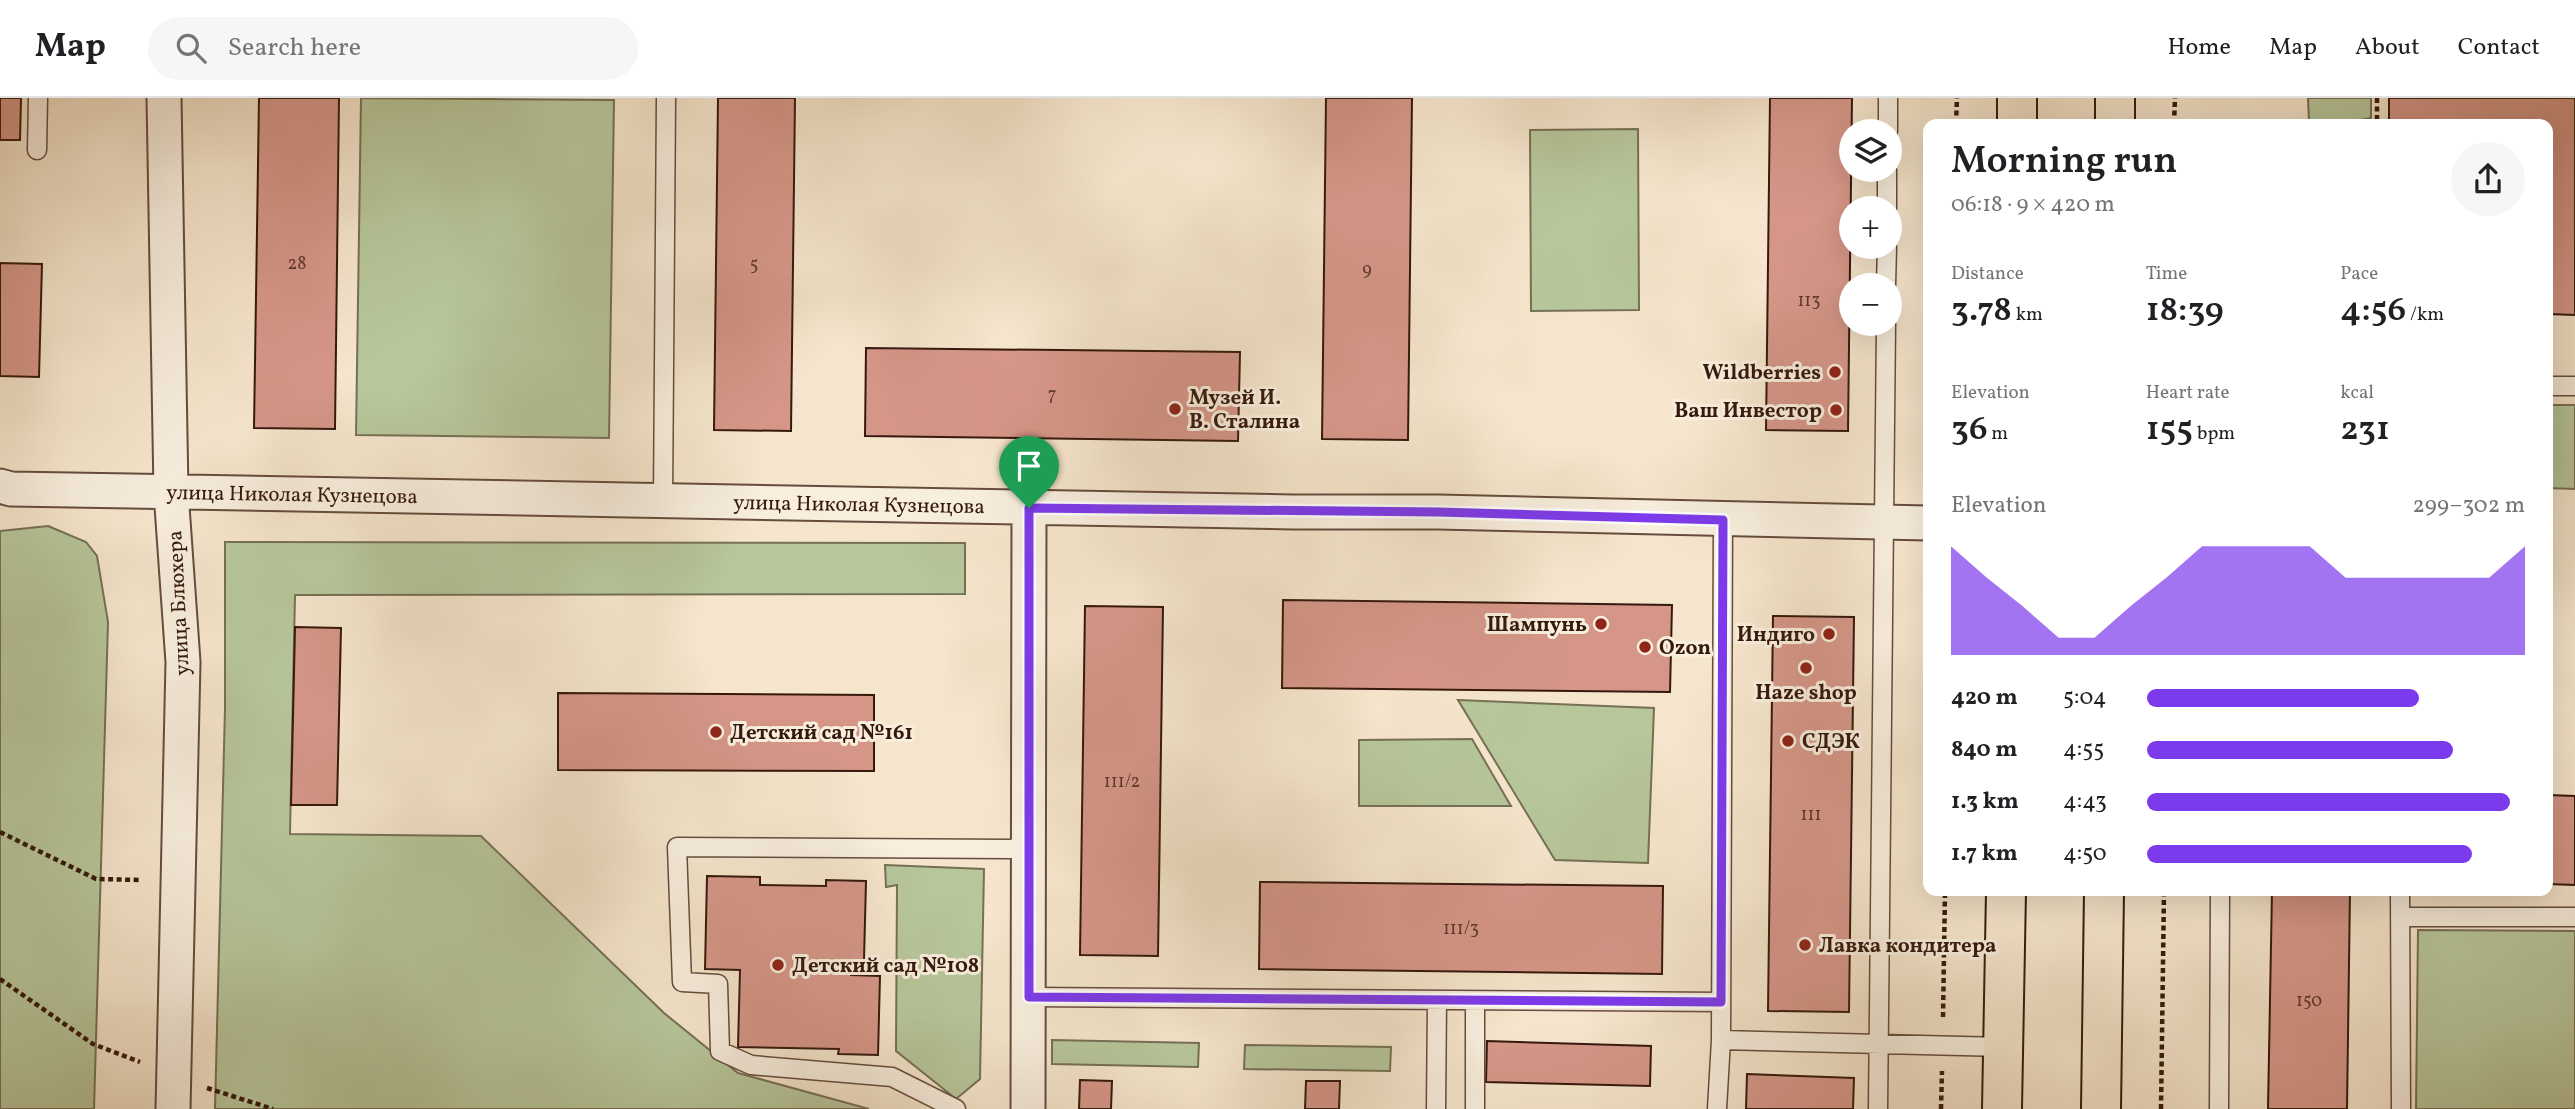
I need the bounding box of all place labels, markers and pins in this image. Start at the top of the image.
place label: Wildberries [1703,359,1821,388]
marker: Wildberries [1827,364,1843,380]
place label: Музей И. В. Сталина [1189,384,1300,437]
place label: Ваш Инвестор [1674,397,1822,426]
marker: Музей И. В. Сталина [1167,401,1183,417]
marker: Ваш Инвестор [1828,402,1844,418]
pin [999,436,1059,508]
place label: Шампунь [1487,611,1587,640]
marker: Шампунь [1593,616,1609,632]
place label: Индиго [1737,621,1815,650]
marker: Индиго [1821,626,1837,642]
place label: Ozon [1659,634,1711,663]
marker: Ozon [1637,639,1653,655]
marker: Haze shop [1798,660,1814,676]
place label: Haze shop [1755,679,1857,708]
place label: Детский сад №161 [730,719,913,748]
marker: Детский сад №161 [708,724,724,740]
place label: СДЭК [1802,728,1860,757]
marker: СДЭК [1780,733,1796,749]
place label: Лавка кондитера [1819,932,1997,961]
marker: Лавка кондитера [1797,937,1813,953]
place label: Детский сад №108 [792,952,979,981]
marker: Детский сад №108 [770,957,786,973]

